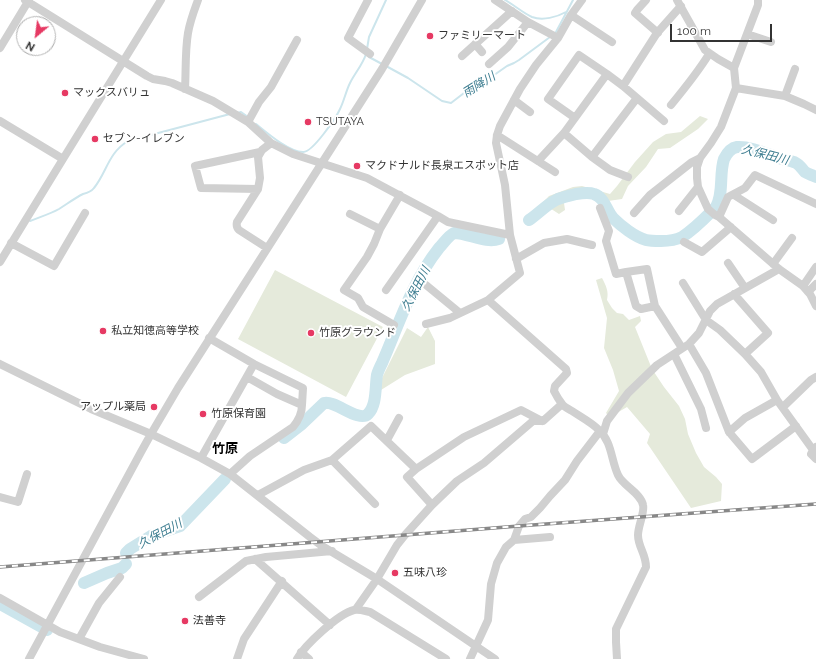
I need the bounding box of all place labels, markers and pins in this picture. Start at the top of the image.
place label: ファミリーマート [438,29,526,43]
marker: ファミリーマート [425,31,435,41]
place label: マックスバリュ [73,86,150,100]
marker: マックスバリュ [60,88,70,98]
place label: TSUTAYA [316,115,364,129]
marker: TSUTAYA [303,117,313,127]
place label: セブン-イレブン [103,132,185,146]
marker: セブン-イレブン [90,134,100,144]
place label: マクドナルド長泉エスポット店 [365,159,519,173]
marker: マクドナルド長泉エスポット店 [352,161,362,171]
place label: 私立知徳高等学校 [111,324,199,338]
marker: 私立知徳高等学校 [98,326,108,336]
place label: 竹原グラウンド [319,326,396,340]
marker: 竹原グラウンド [306,328,316,338]
place label: アップル薬局 [80,400,146,414]
marker: アップル薬局 [149,402,159,412]
place label: 竹原保育園 [211,407,266,421]
marker: 竹原保育園 [198,409,208,419]
place label: 五味八珍 [403,566,447,580]
marker: 五味八珍 [390,568,400,578]
place label: 法善寺 [193,614,226,628]
marker: 法善寺 [180,616,190,626]

